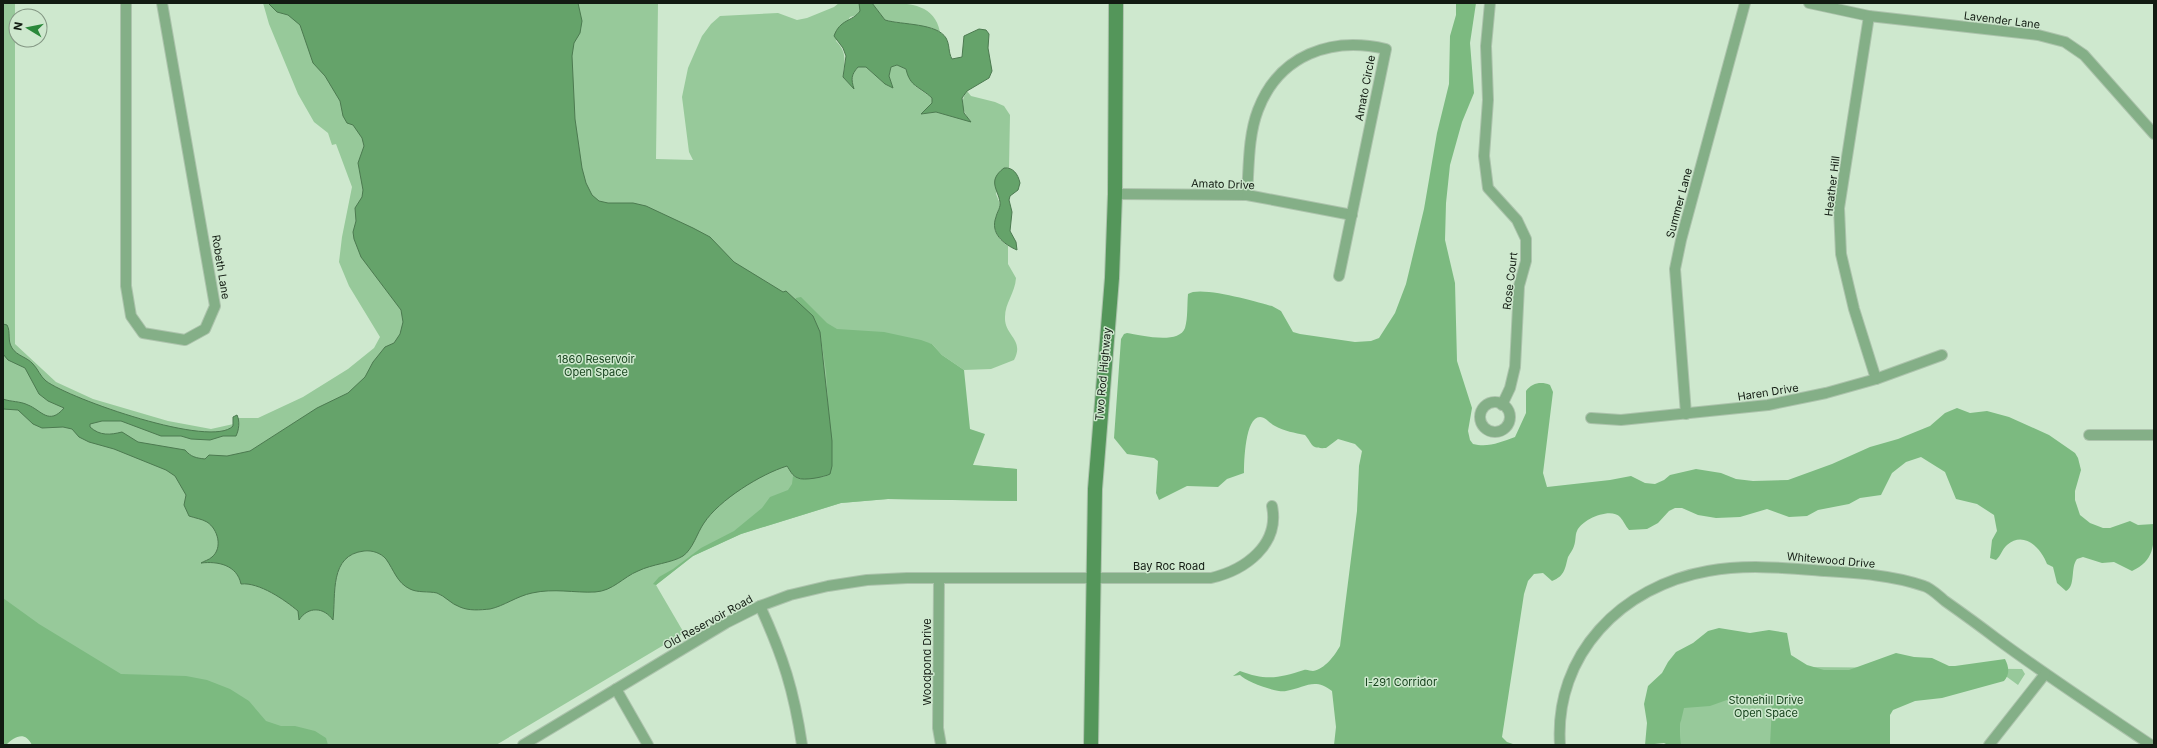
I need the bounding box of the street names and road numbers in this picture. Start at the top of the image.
street label: Lavender Lane [1963,8,2041,32]
street label: Amato Circle [1352,54,1378,122]
street label: Heather Hill [1821,155,1843,217]
street label: Summer Lane [1663,167,1695,239]
street label: Amato Drive [1191,176,1255,192]
street label: Robeth Lane [209,234,233,300]
street label: Rose Court [1500,251,1521,311]
street label: Two Rod Highway [1092,327,1114,421]
street label: Haren Drive [1736,380,1800,404]
street label: Whitewood Drive [1786,549,1876,571]
street label: Bay Roc Road [1133,559,1205,573]
street label: Old Reservoir Road [661,592,755,652]
street label: Woodpond Drive [920,618,934,706]

